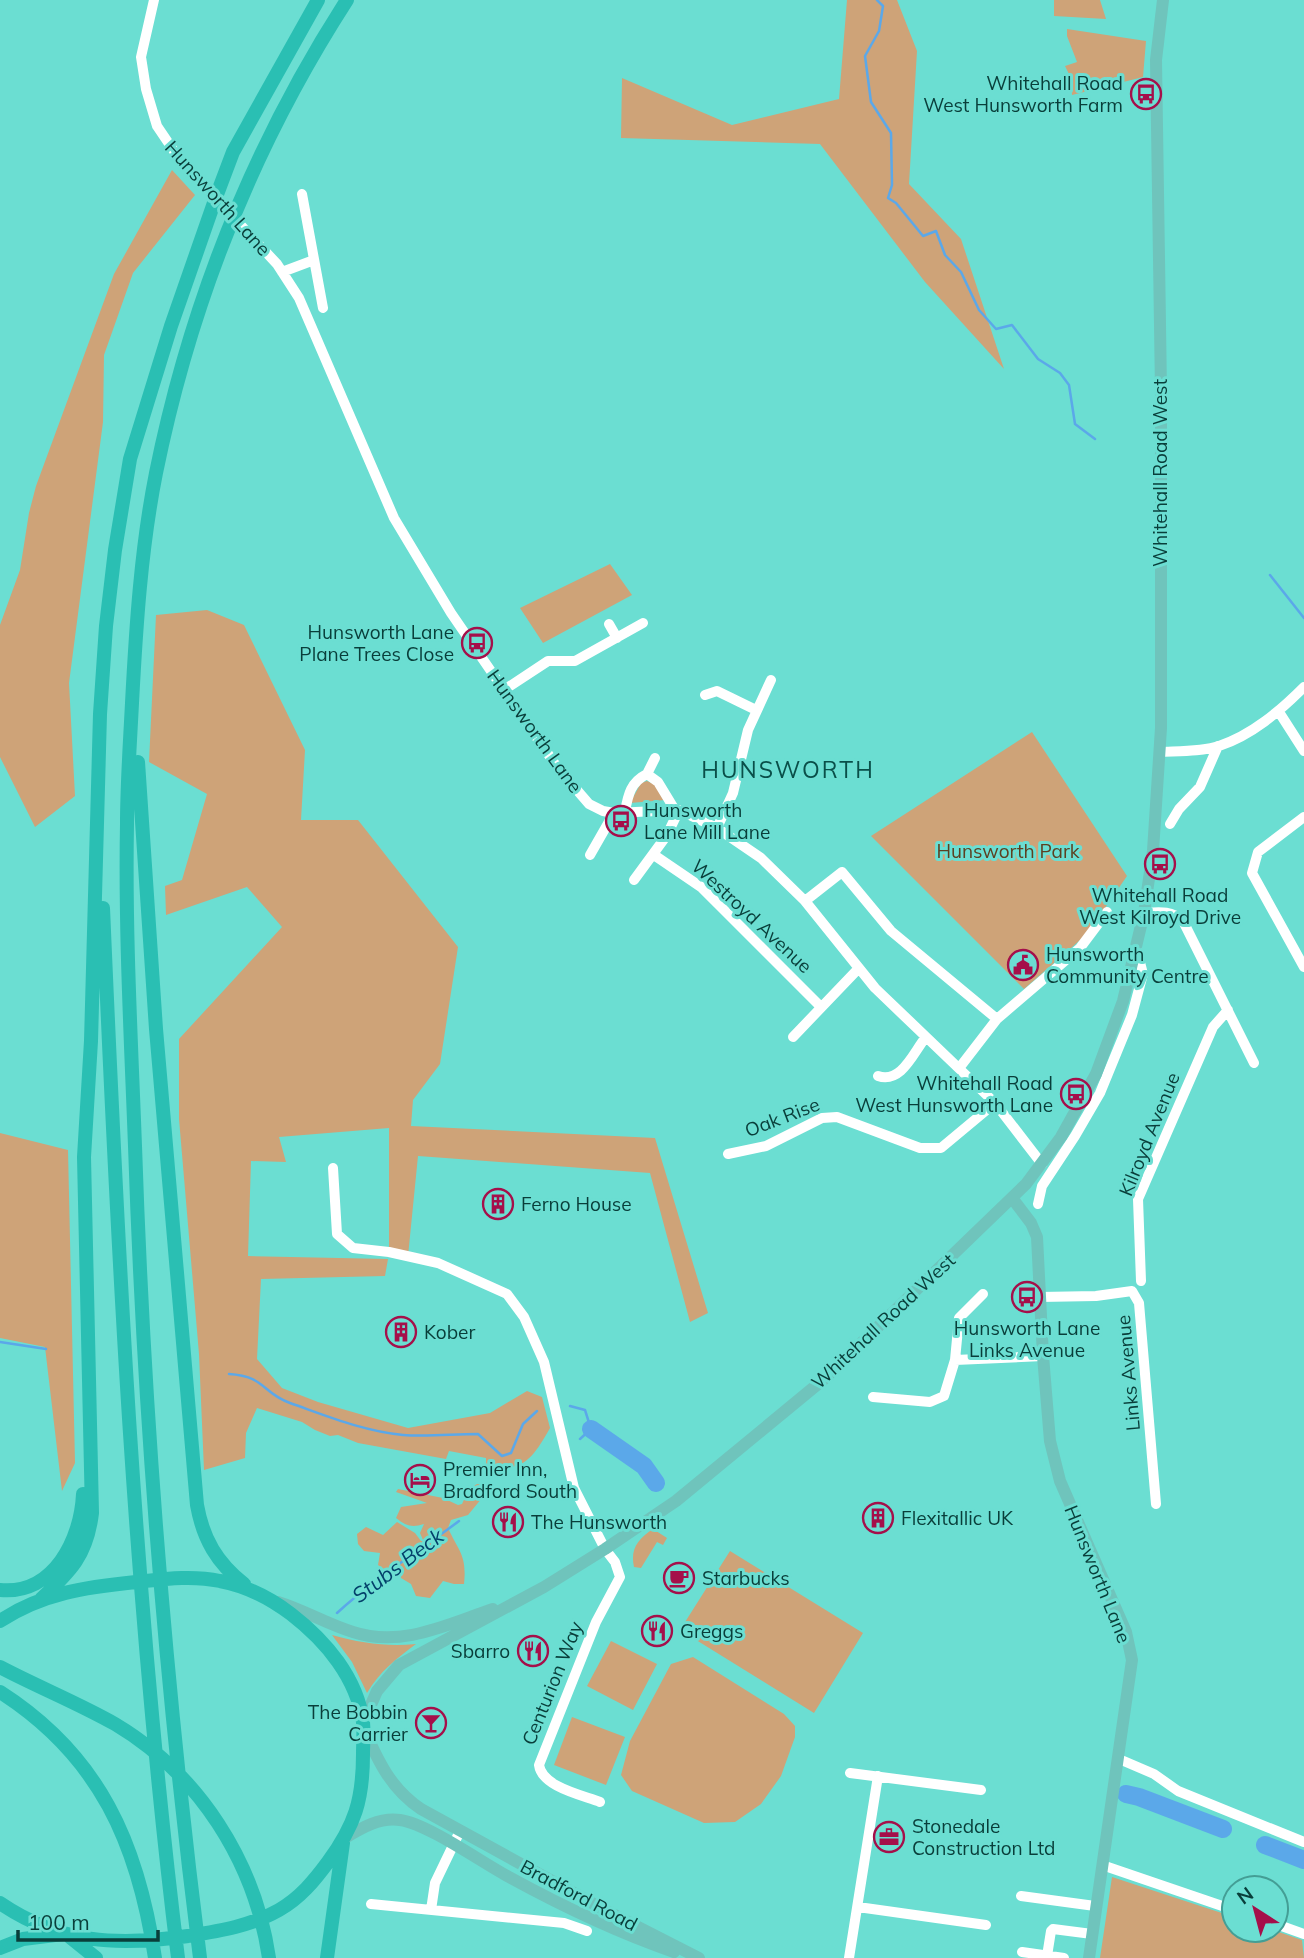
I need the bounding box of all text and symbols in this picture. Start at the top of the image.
place label: Whitehall Road West Hunsworth Farm [923,71,1123,117]
bus stop icon: Whitehall Road West Hunsworth Farm [1129,77,1163,111]
street label: Hunsworth Lane [160,136,276,260]
street label: Whitehall Road West [1148,379,1172,567]
place label: Hunsworth Lane Plane Trees Close [299,620,454,666]
bus stop icon: Hunsworth Lane Plane Trees Close [460,626,494,660]
street label: Hunsworth Lane [482,665,588,797]
district label: HUNSWORTH [701,755,875,784]
place label: Hunsworth Lane Mill Lane [644,798,770,844]
bus stop icon: Hunsworth Lane Mill Lane [604,804,638,838]
park label: Hunsworth Park [936,839,1080,863]
bus stop icon: Whitehall Road West Kilroyd Drive [1143,847,1177,881]
street label: Westroyd Avenue [687,854,817,978]
place label: Whitehall Road West Kilroyd Drive [1079,883,1241,929]
place label: Hunsworth Community Centre [1046,942,1209,988]
public building icon: Hunsworth Community Centre [1006,948,1040,982]
street label: Kilroyd Avenue [1113,1069,1185,1199]
place label: Whitehall Road West Hunsworth Lane [855,1071,1053,1117]
bus stop icon: Whitehall Road West Hunsworth Lane [1059,1077,1093,1111]
street label: Oak Rise [741,1092,823,1142]
building icon: Ferno House [481,1187,515,1221]
place label: Ferno House [521,1192,632,1216]
street label: Whitehall Road West [806,1248,960,1394]
bus stop icon: Hunsworth Lane Links Avenue [1010,1280,1044,1314]
street label: Links Avenue [1111,1314,1145,1432]
building icon: Kober [384,1315,418,1349]
place label: Hunsworth Lane Links Avenue [954,1316,1100,1362]
place label: Kober [424,1320,475,1344]
place label: Premier Inn, Bradford South [443,1457,577,1503]
hotel icon: Premier Inn, Bradford South [403,1463,437,1497]
building icon: Flexitallic UK [861,1501,895,1535]
street label: Hunsworth Lane [1059,1502,1137,1646]
restaurant icon: The Hunsworth [491,1505,525,1539]
place label: Flexitallic UK [901,1506,1014,1530]
place label: The Hunsworth [531,1510,667,1534]
water label: Stubs Beck [346,1522,449,1608]
cafe icon: Starbucks [662,1561,696,1595]
place label: Starbucks [702,1566,790,1590]
restaurant icon: Greggs [640,1614,674,1648]
street label: Centurion Way [516,1618,588,1748]
place label: Greggs [680,1619,743,1643]
restaurant icon: Sbarro [516,1634,550,1668]
place label: Sbarro [451,1639,510,1663]
place label: The Bobbin Carrier [308,1700,408,1746]
bar icon: The Bobbin Carrier [414,1706,448,1740]
place label: Stonedale Construction Ltd [912,1814,1056,1860]
office icon: Stonedale Construction Ltd [872,1820,906,1854]
street label: Bradford Road [516,1854,642,1936]
north arrow [1220,1874,1290,1944]
text: N [1232,1881,1258,1909]
scale bar [18,1898,158,1942]
text: 100 m [28,1909,90,1935]

